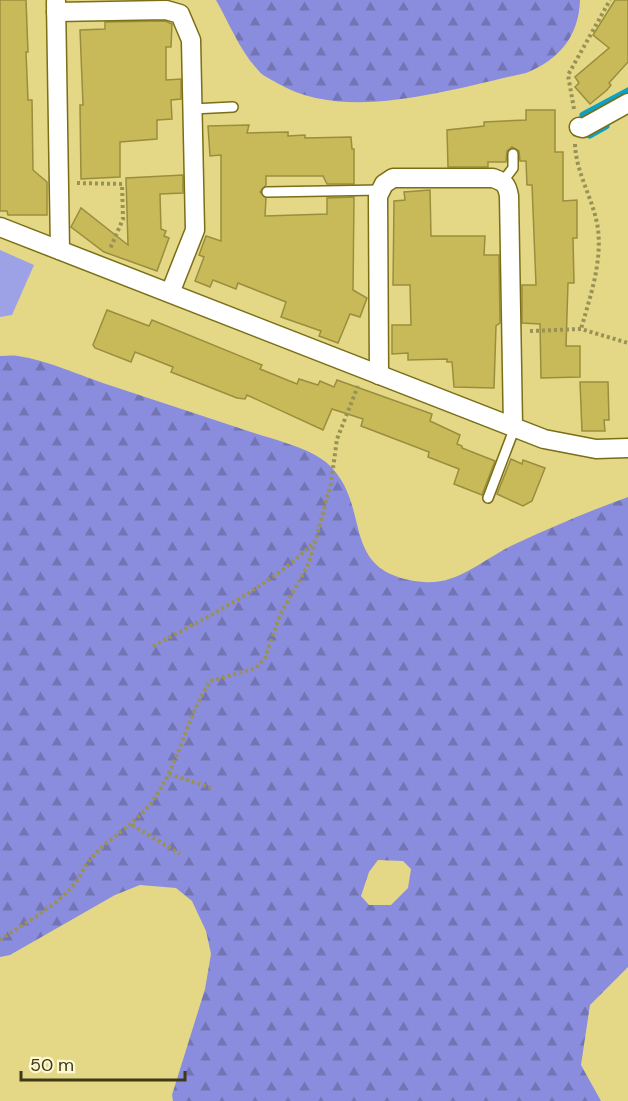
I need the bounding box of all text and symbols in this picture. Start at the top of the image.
scale bar [21,1044,184,1082]
text: 50 m [30,1053,74,1077]

